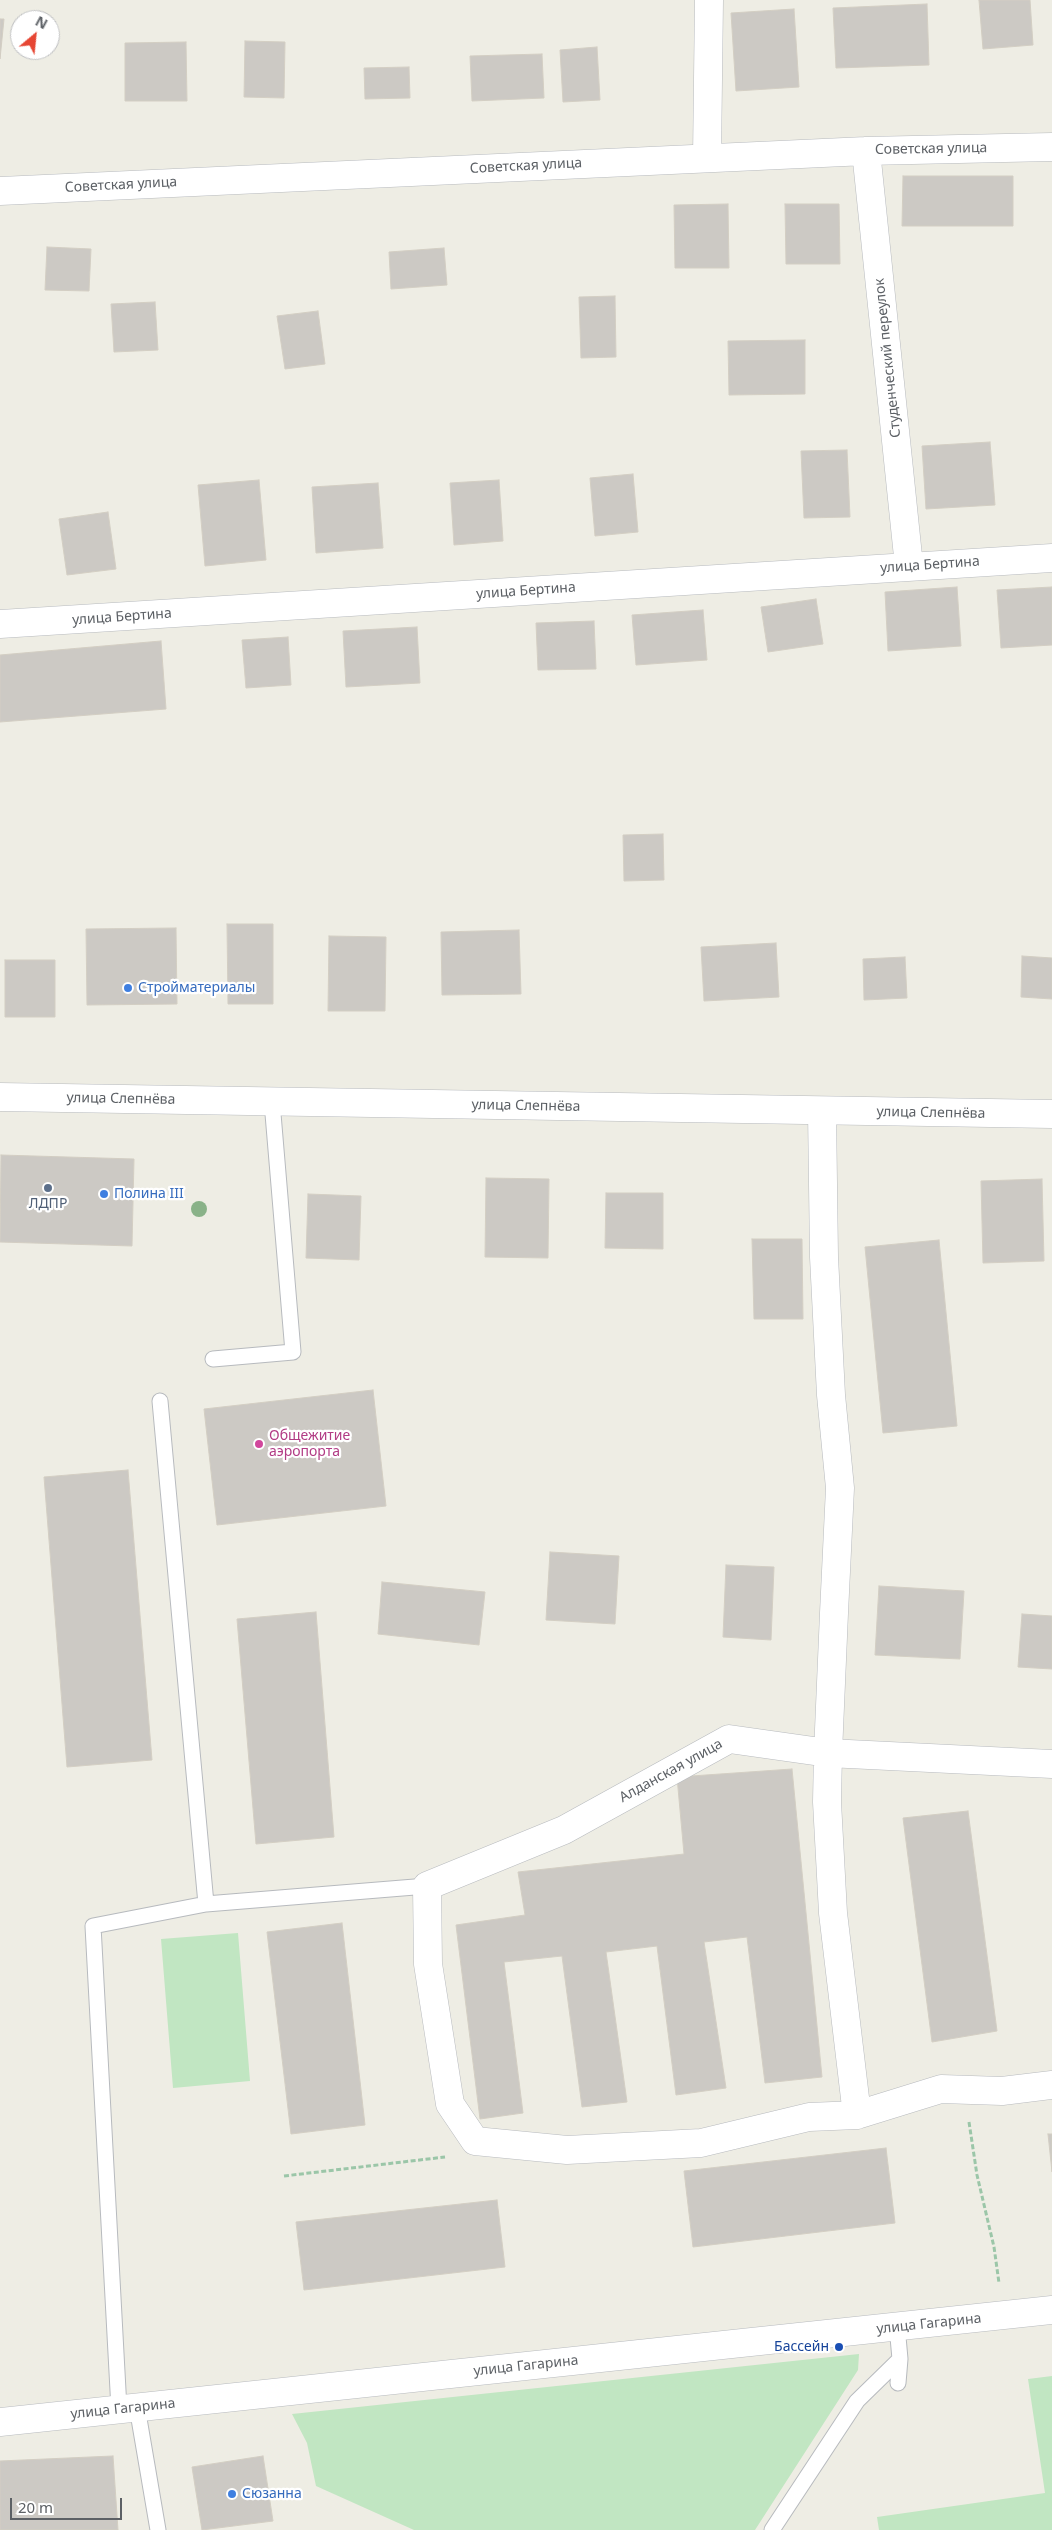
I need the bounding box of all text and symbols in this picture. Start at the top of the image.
north arrow [10,10,60,60]
text: N [32,11,51,33]
street label: Советская улица [875,140,987,158]
street label: Советская улица [469,155,583,177]
street label: Советская улица [64,174,178,196]
street label: Студенческий переулок [871,277,905,439]
street label: улица Бертина [880,553,980,577]
street label: улица Бертина [476,579,576,603]
street label: улица Бертина [72,605,172,629]
place label: Стройматериалы [138,980,255,996]
marker: Стройматериалы [122,982,134,994]
street label: улица Слепнёва [67,1090,175,1108]
street label: улица Слепнёва [472,1097,580,1115]
street label: улица Слепнёва [877,1104,985,1122]
marker: ЛДПР [42,1182,54,1194]
place label: Полина III [114,1186,184,1202]
marker: Полина III [98,1188,110,1200]
place label: ЛДПР [29,1196,67,1212]
place label: Общежитие аэропорта [269,1428,350,1460]
marker: Общежитие аэропорта [253,1438,265,1450]
street label: Алданская улица [617,1736,725,1806]
street label: улица Гагарина [876,2310,982,2338]
place label: Бассейн [774,2339,829,2355]
marker: Бассейн [833,2341,845,2353]
street label: улица Гагарина [473,2352,579,2380]
street label: улица Гагарина [70,2395,176,2423]
place label: Сюзанна [242,2486,302,2502]
scale bar [12,2488,125,2520]
marker: Сюзанна [226,2488,238,2500]
text: 20 m [18,2497,53,2517]

